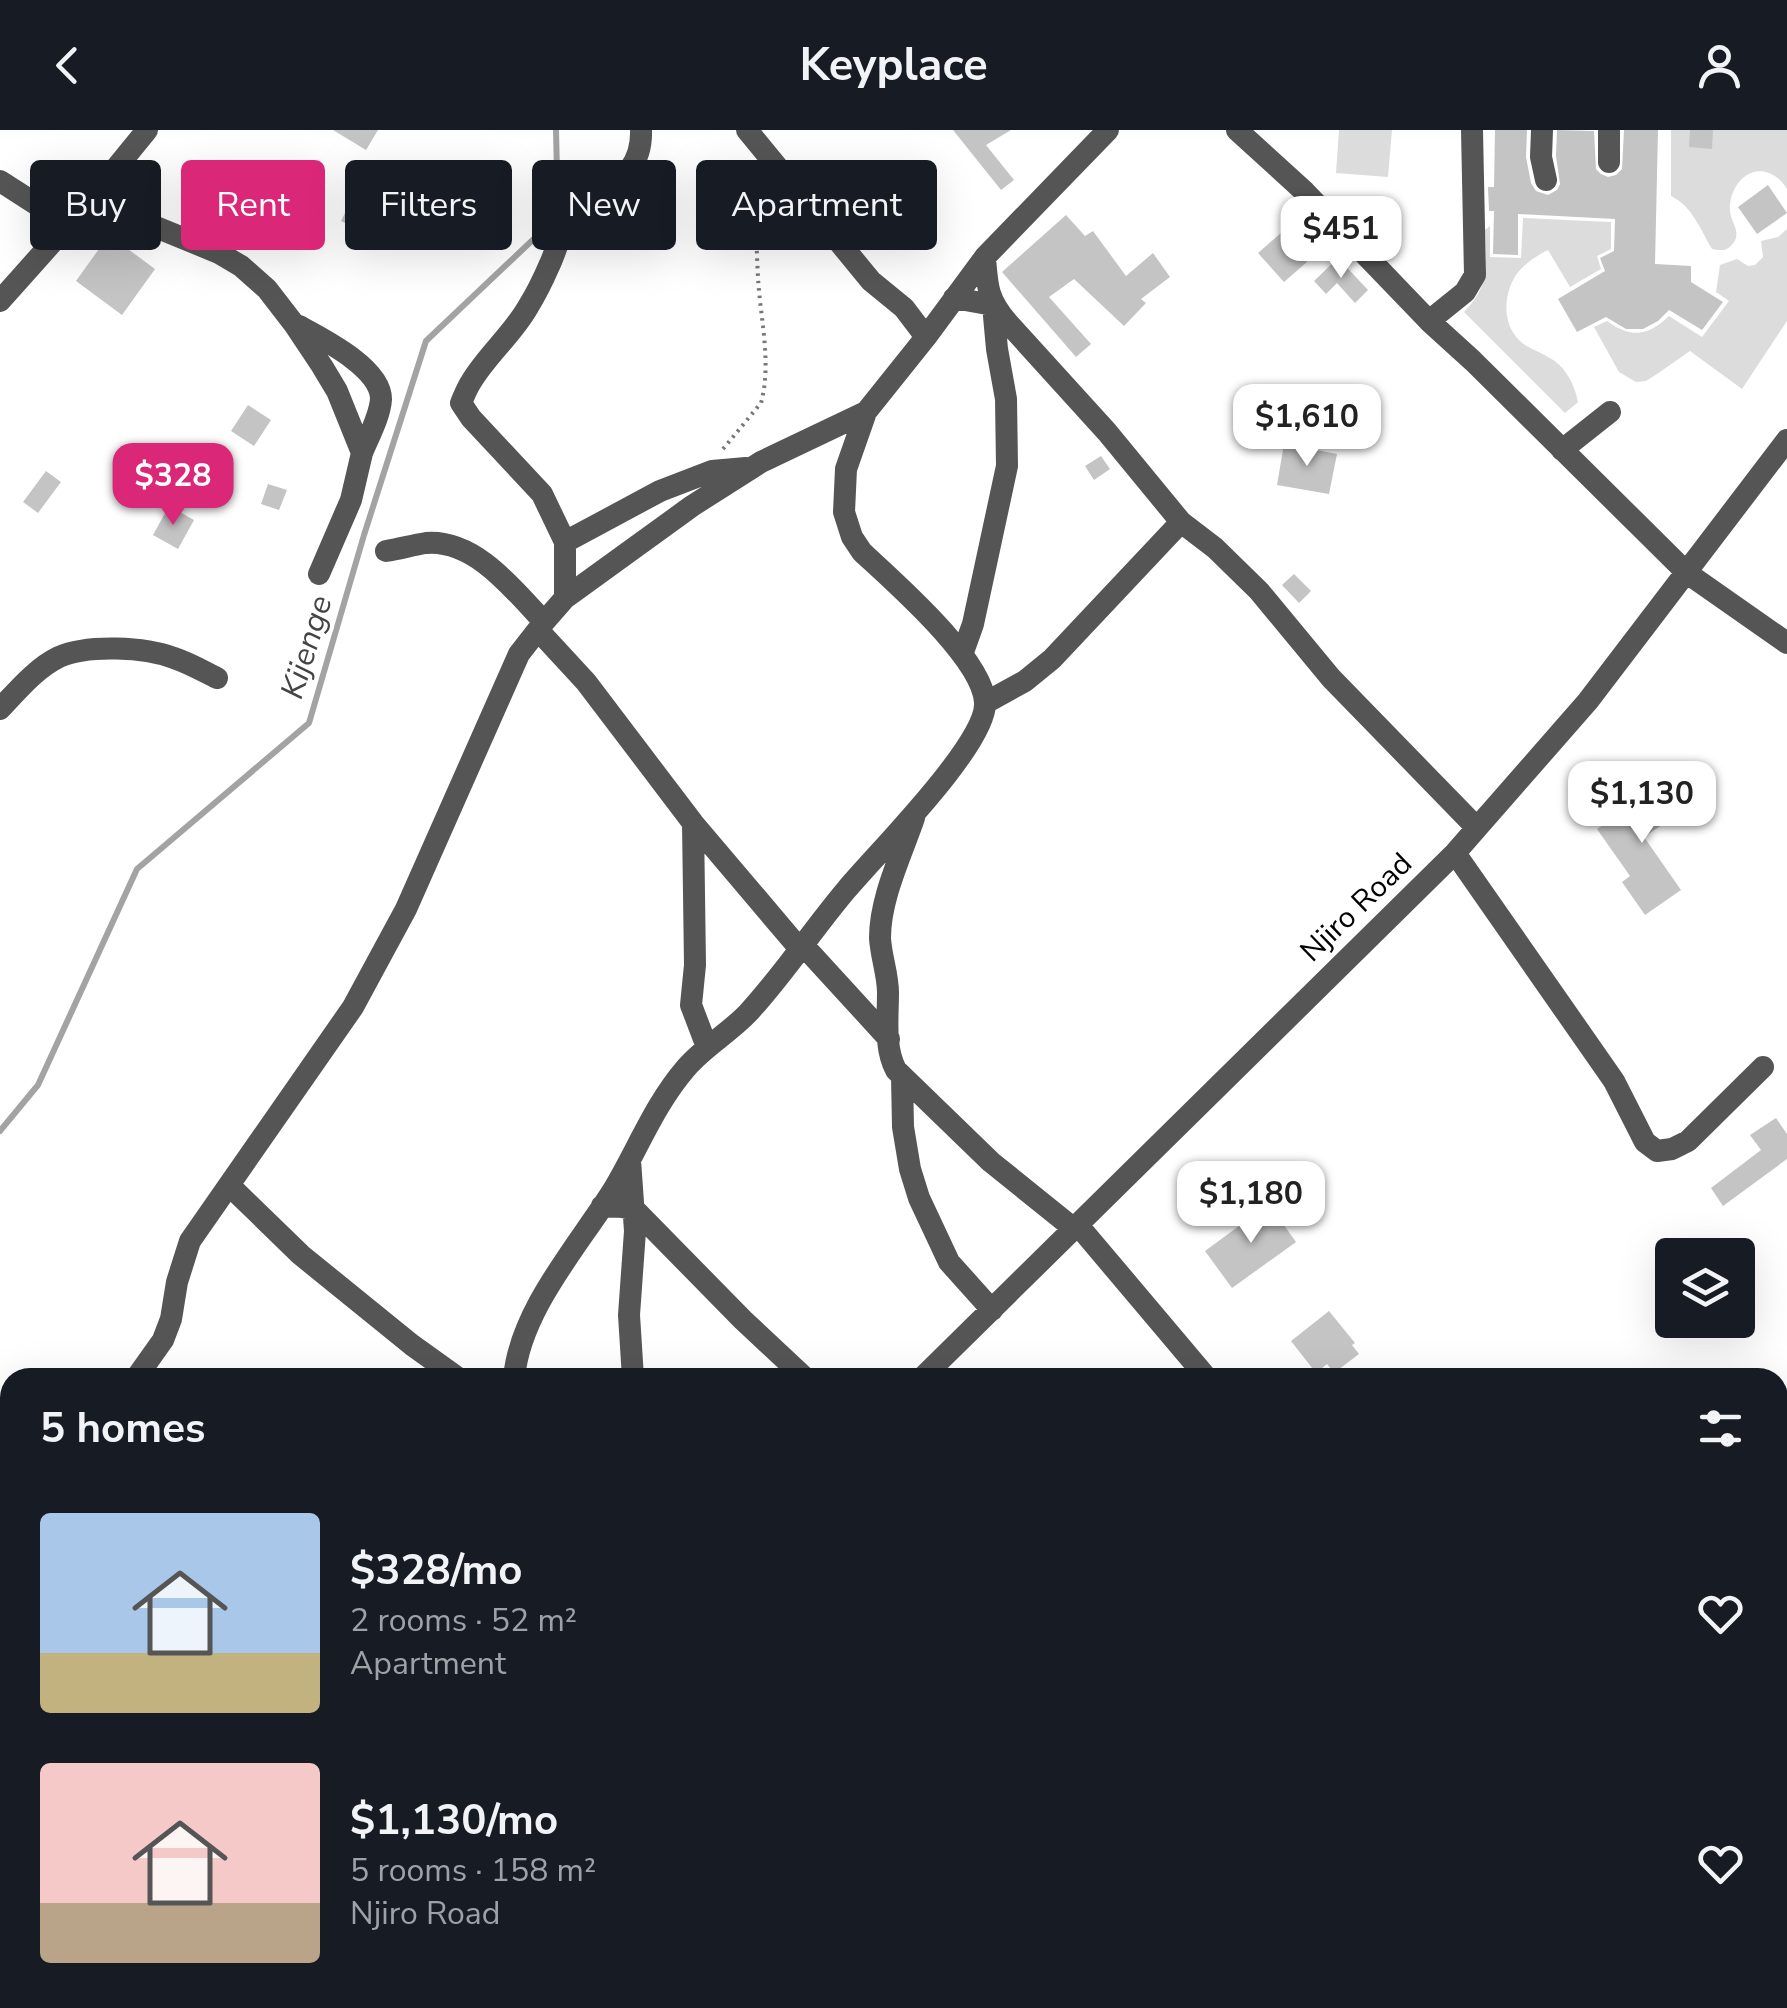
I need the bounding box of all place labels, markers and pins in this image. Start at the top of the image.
pin: $451 [1282,196,1400,281]
pin: $1,610 [1226,384,1388,469]
pin: $328 [114,443,232,528]
pin: $1,130 [1561,761,1723,846]
pin: $1,180 [1170,1161,1332,1246]

